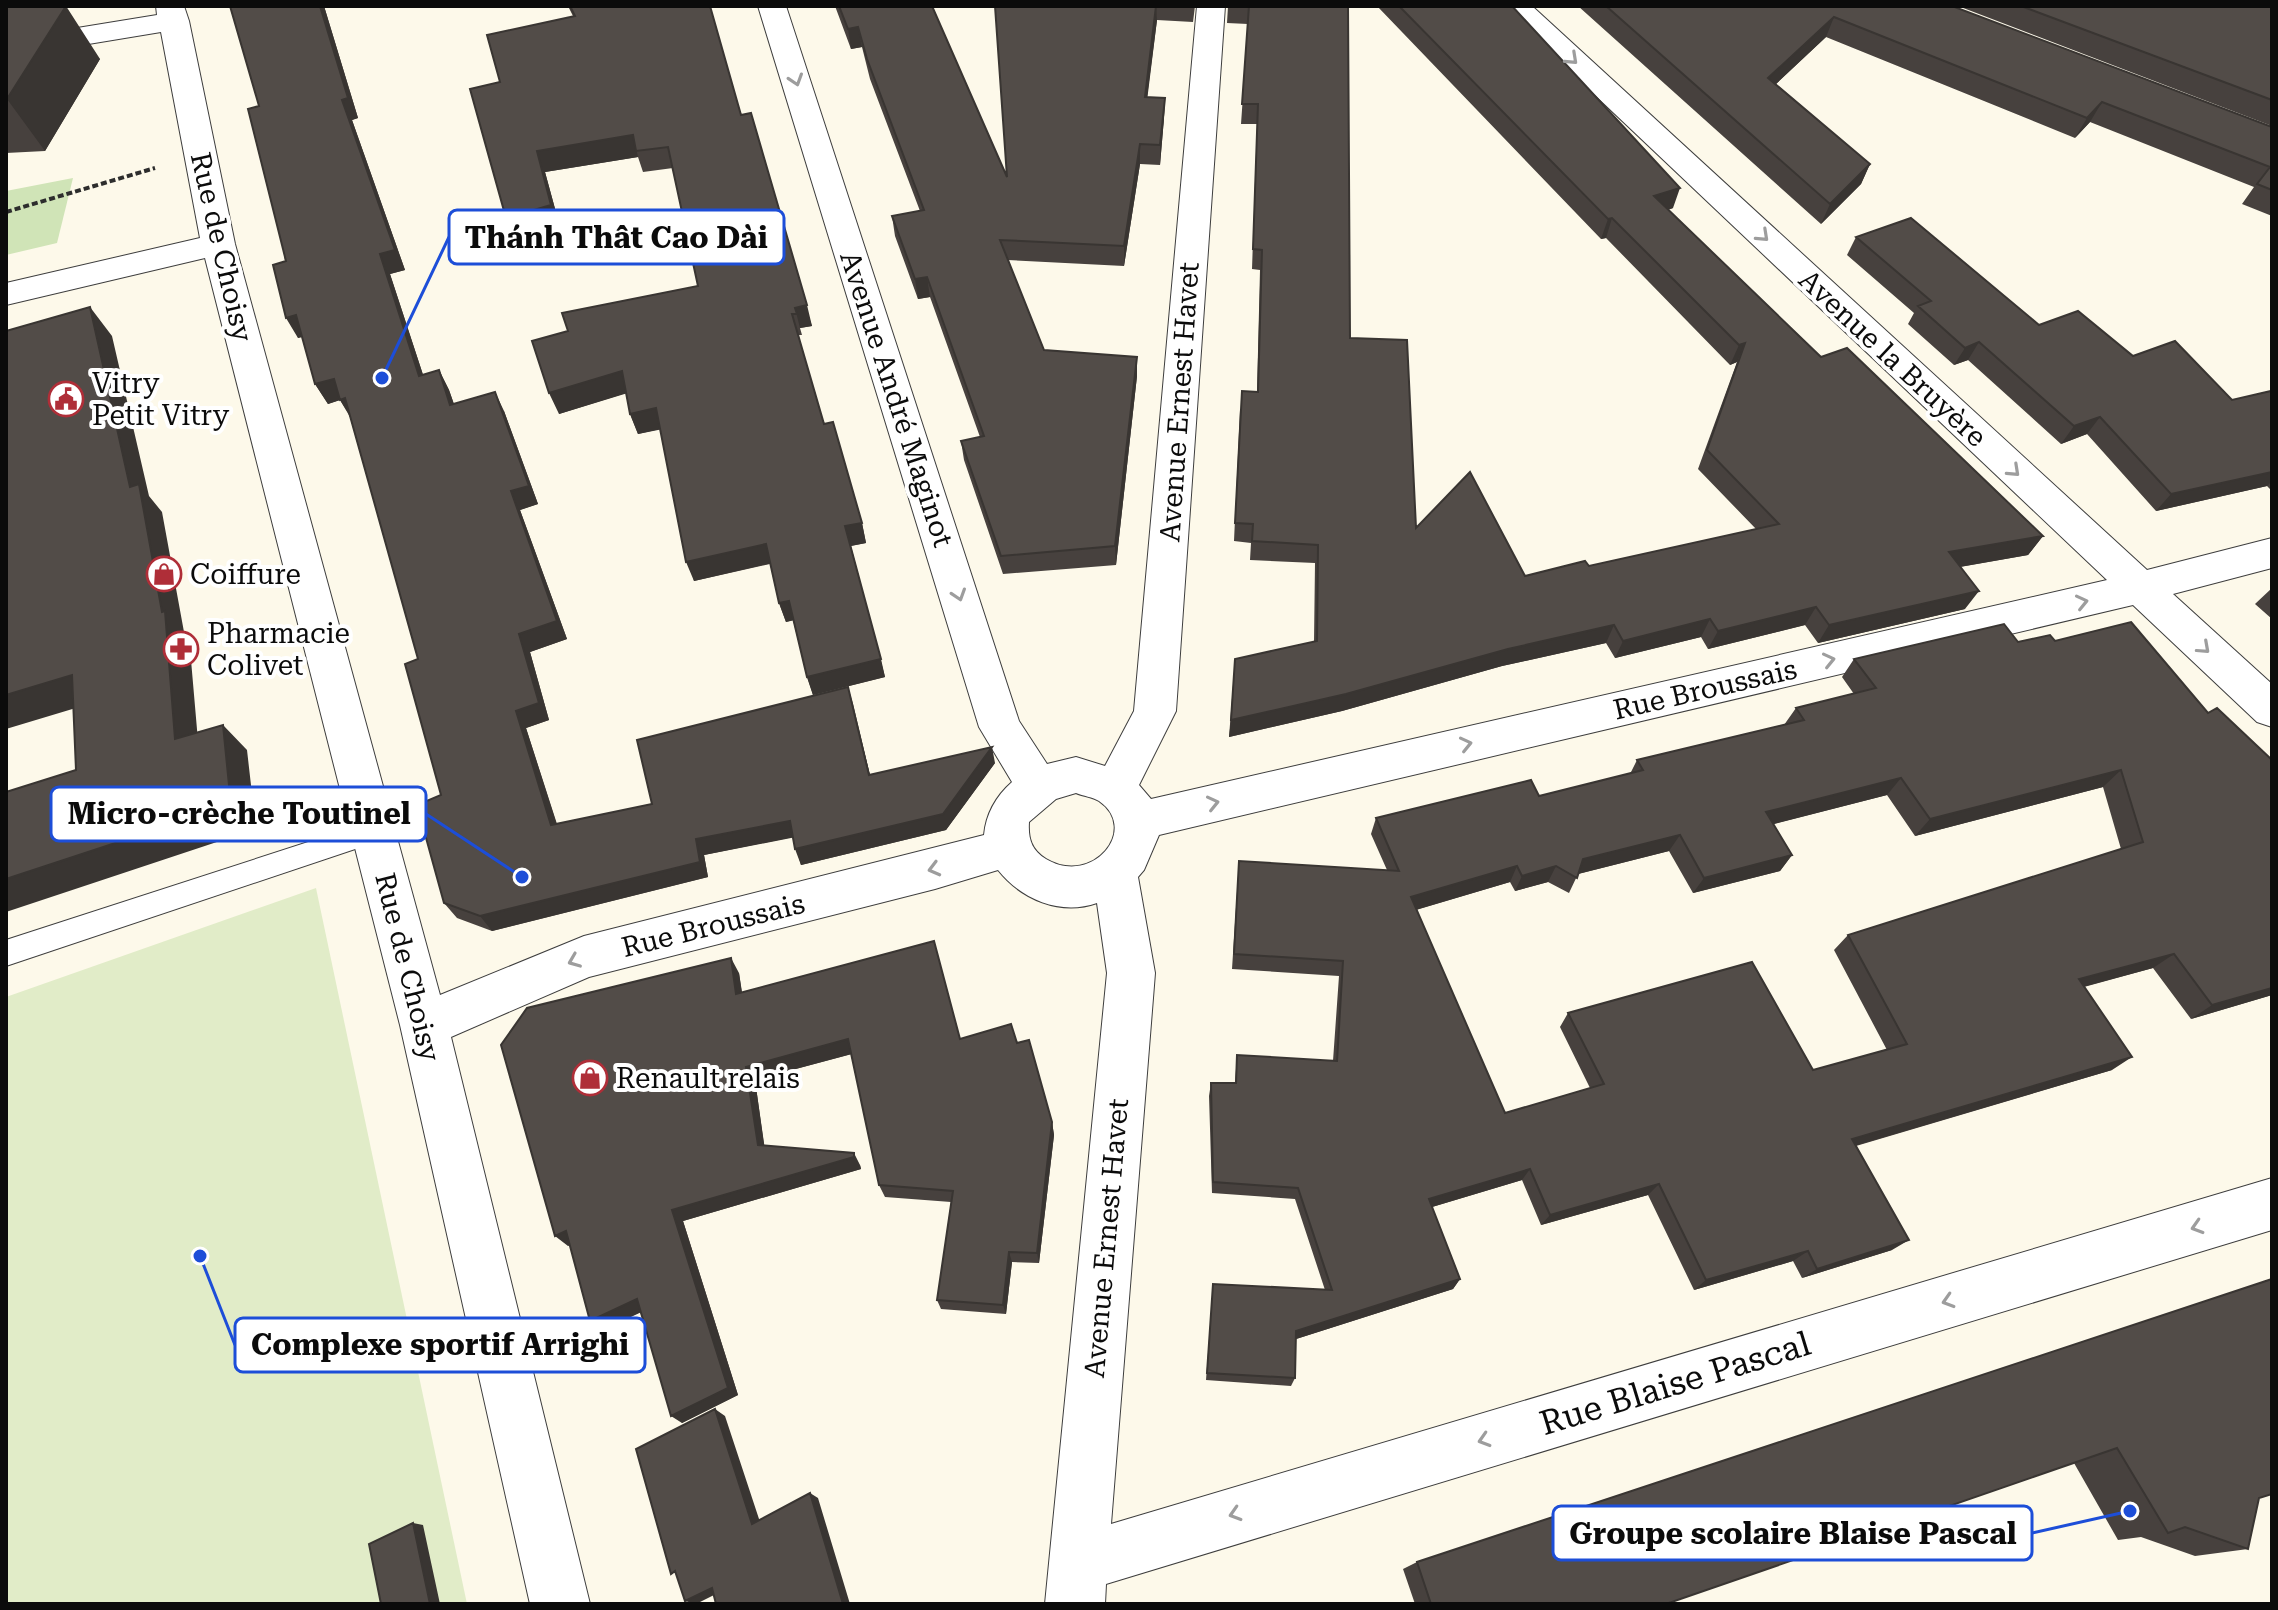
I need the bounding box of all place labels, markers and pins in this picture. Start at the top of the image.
callout: Thánh Thât Cao Dài [449,210,784,264]
place label: Vitry Petit Vitry [92,367,230,432]
public building icon: Vitry Petit Vitry [47,380,85,418]
shop icon: Coiffure [145,555,183,593]
place label: Coiffure [190,558,301,591]
place label: Pharmacie Colivet [207,617,350,682]
pharmacy icon: Pharmacie Colivet [162,630,200,668]
callout: Micro-crèche Toutinel [51,787,426,841]
shop icon: Renault relais [571,1059,609,1097]
place label: Renault relais [616,1062,800,1095]
callout: Complexe sportif Arrighi [235,1318,645,1372]
callout: Groupe scolaire Blaise Pascal [1553,1506,2032,1560]

